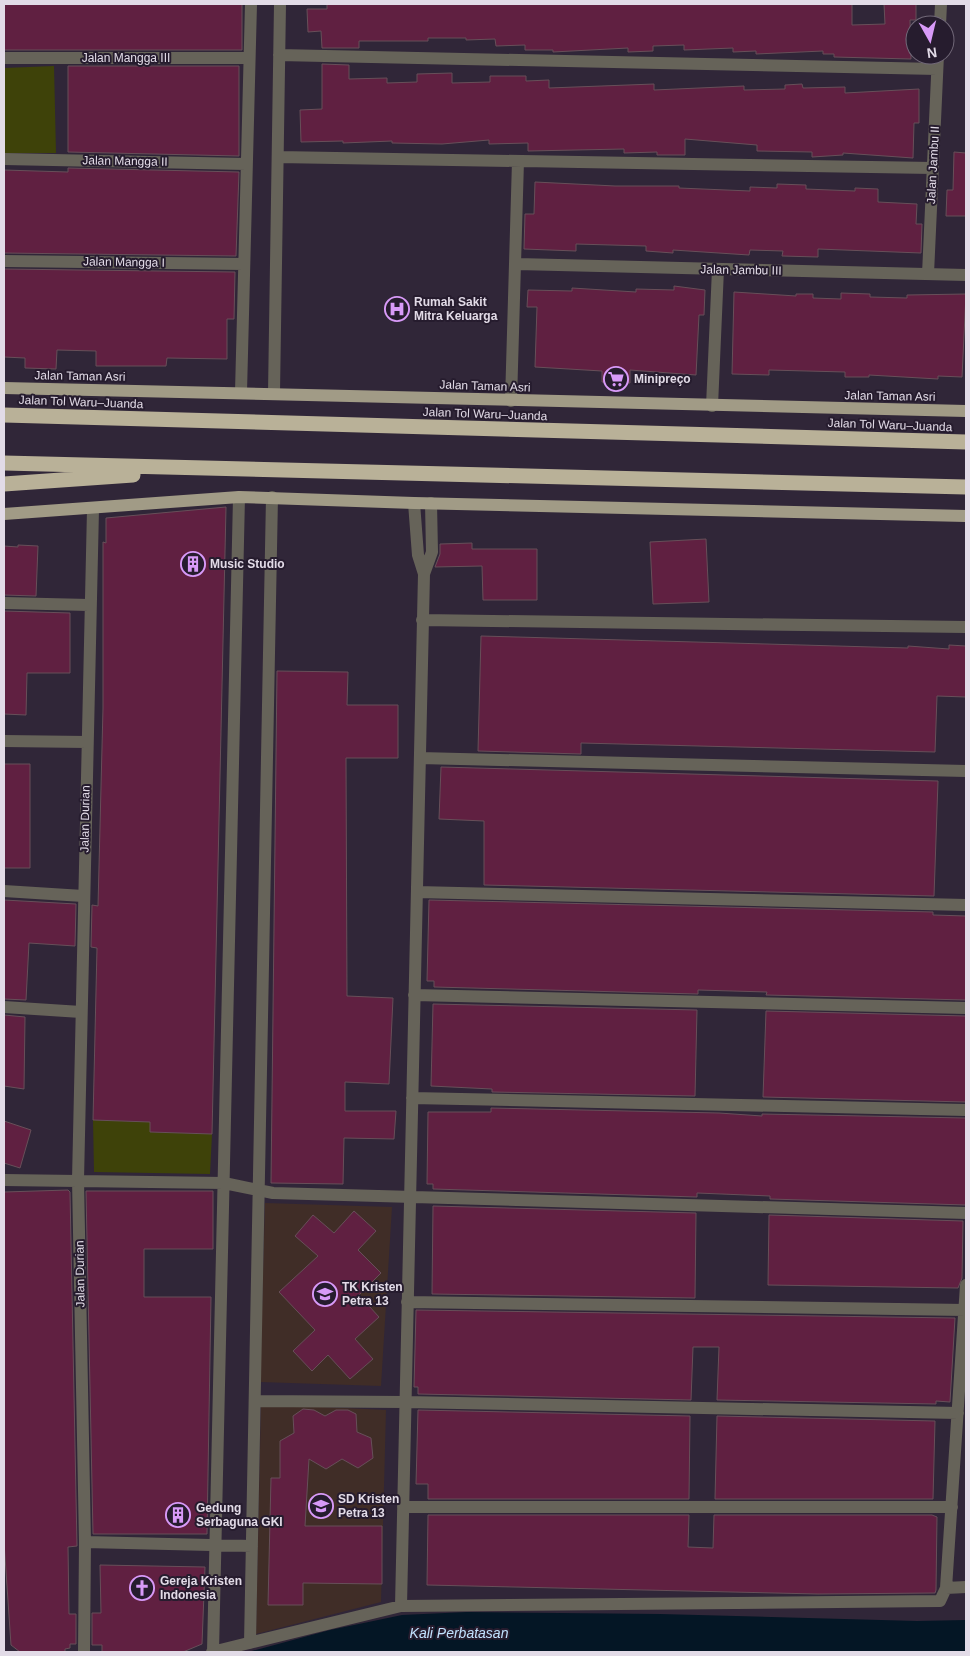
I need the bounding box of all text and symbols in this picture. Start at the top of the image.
north arrow [905,15,955,65]
text: N [926,44,938,62]
street label: Jalan Mangga III [82,51,170,65]
street label: Jalan Jambu II [924,126,942,204]
street label: Jalan Mangga II [82,153,168,169]
street label: Jalan Mangga I [83,254,165,270]
street label: Jalan Jambu III [700,262,782,278]
place label: Rumah Sakit Mitra Keluarga [414,295,498,323]
hospital icon: Rumah Sakit Mitra Keluarga [384,296,410,322]
supermarket icon: Minipreço [603,366,629,392]
street label: Jalan Taman Asri [34,368,126,384]
place label: Minipreço [634,372,691,386]
street label: Jalan Taman Asri [439,377,531,395]
street label: Jalan Taman Asri [844,388,936,404]
street label: Jalan Tol Waru–Juanda [18,393,144,411]
street label: Jalan Tol Waru–Juanda [422,405,548,423]
street label: Jalan Tol Waru–Juanda [827,416,953,434]
building icon: Music Studio [180,551,206,577]
place label: Music Studio [210,557,285,571]
street label: Jalan Durian [77,785,93,853]
street label: Jalan Durian [72,1240,88,1308]
place label: TK Kristen Petra 13 [342,1280,403,1308]
school or university icon: TK Kristen Petra 13 [312,1281,338,1307]
place label: SD Kristen Petra 13 [338,1492,399,1520]
school or university icon: SD Kristen Petra 13 [308,1493,334,1519]
place label: Gedung Serbaguna GKI [196,1501,283,1529]
building icon: Gedung Serbaguna GKI [165,1502,191,1528]
place label: Gereja Kristen Indonesia [160,1574,242,1602]
church icon: Gereja Kristen Indonesia [129,1575,155,1601]
water label: Kali Perbatasan [410,1625,509,1641]

